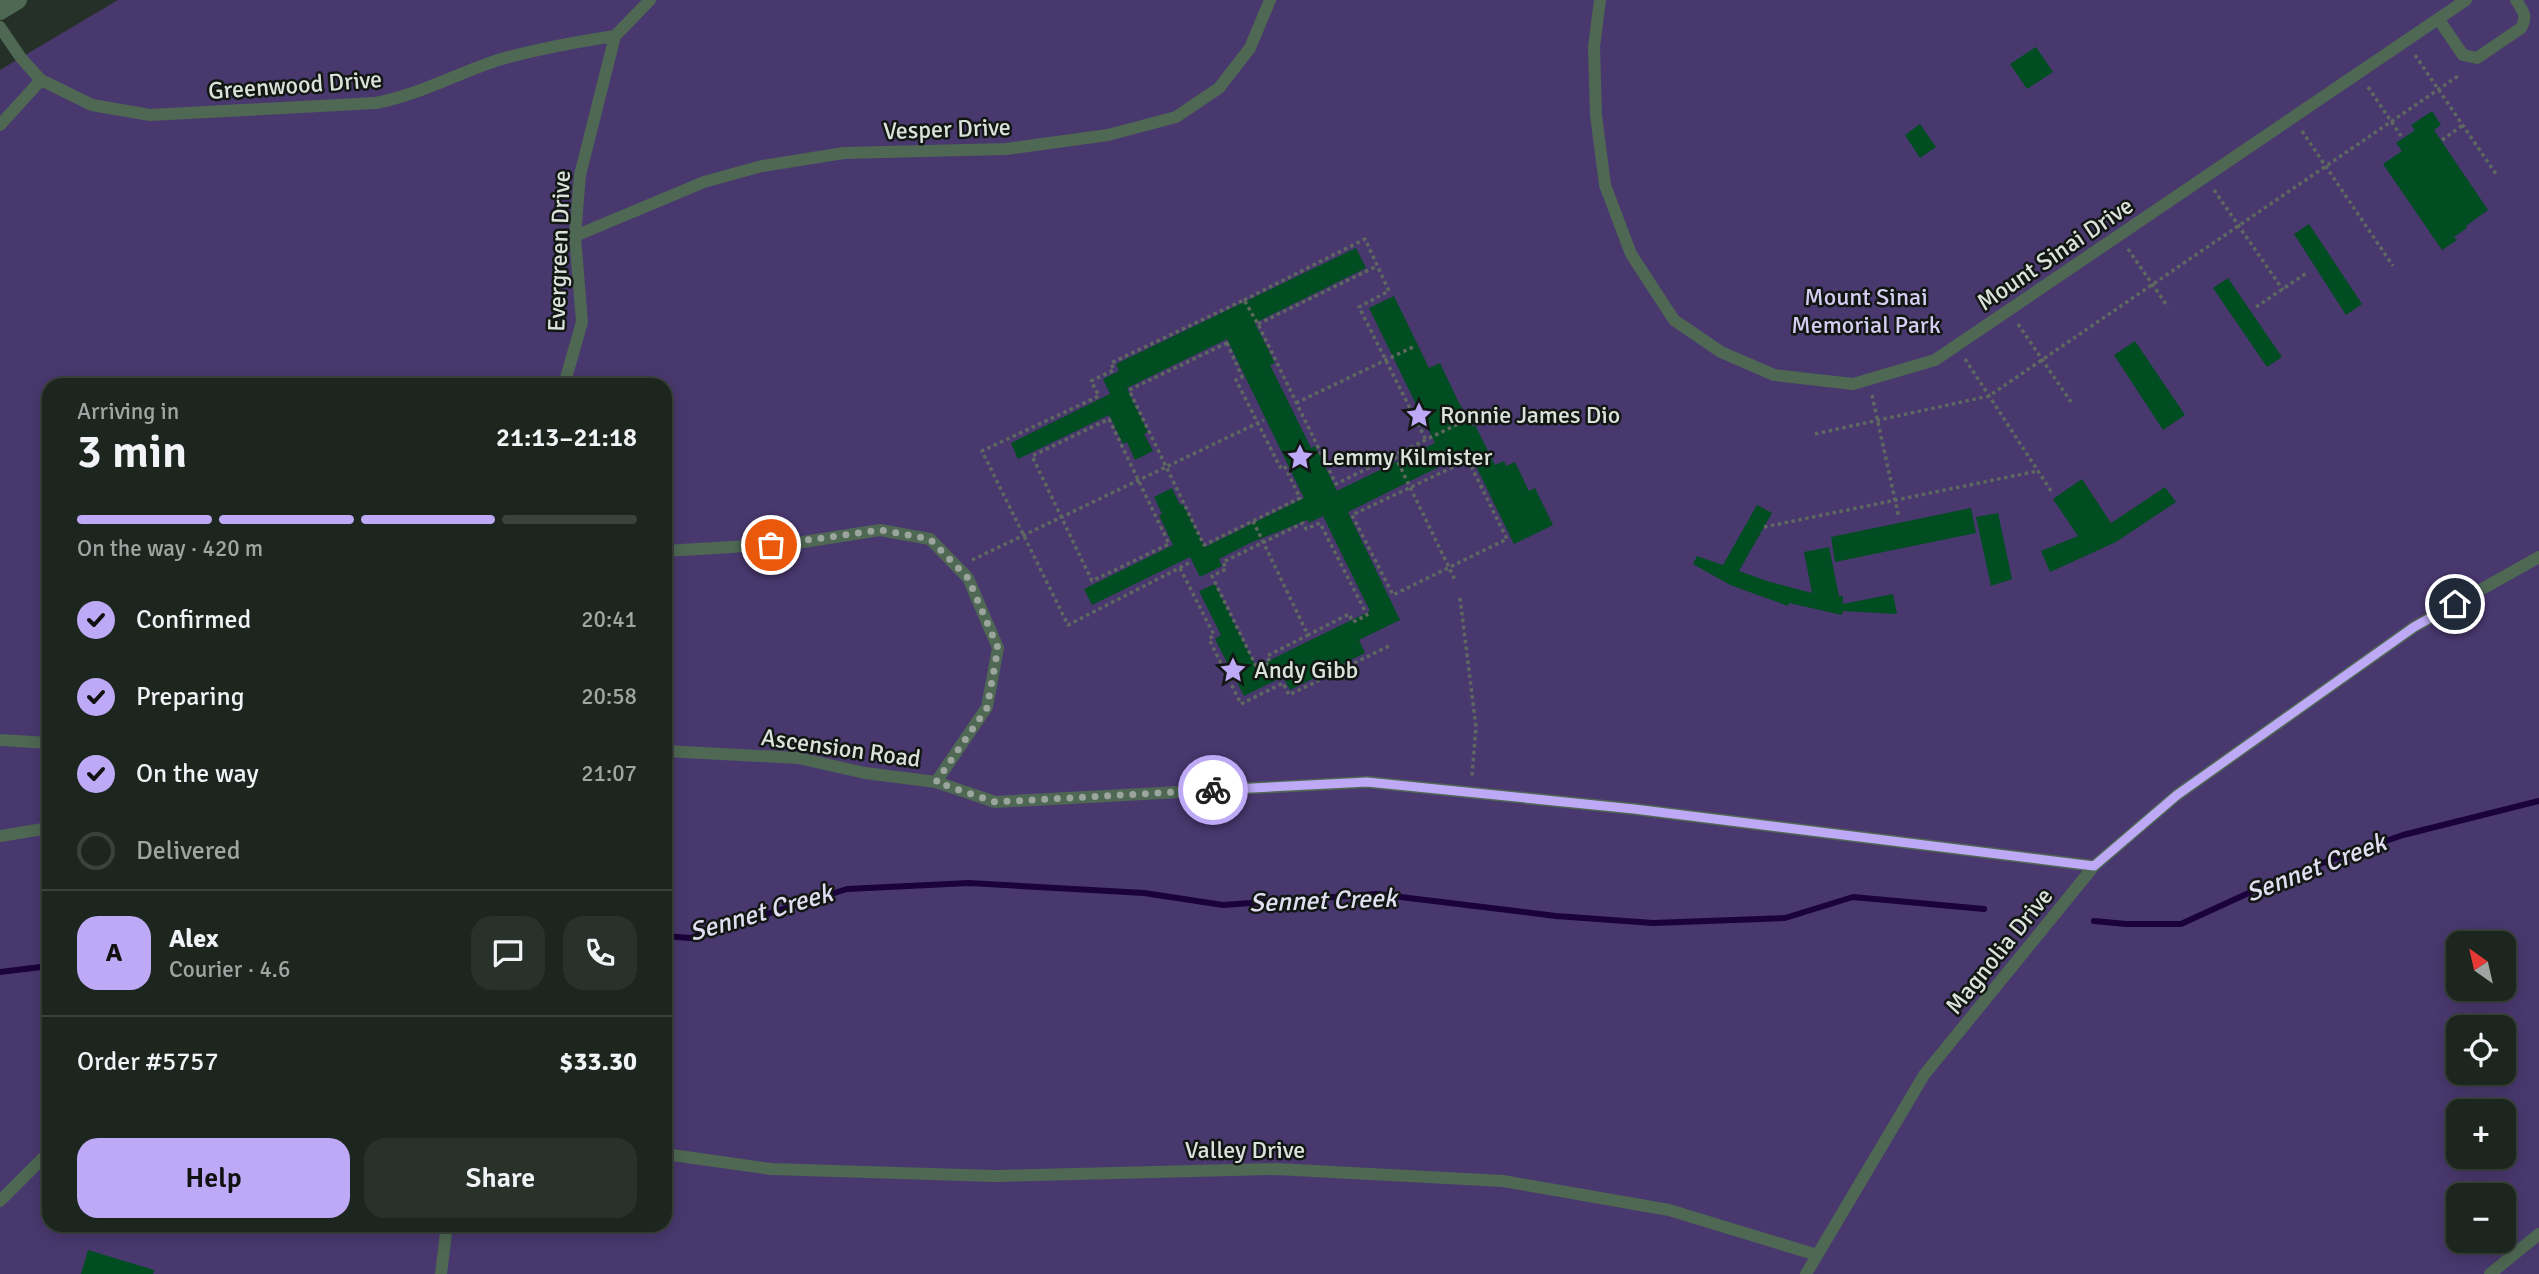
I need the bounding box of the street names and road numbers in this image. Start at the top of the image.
street label: Greenwood Drive [207,64,383,106]
street label: Vesper Drive [883,112,1011,146]
street label: Evergreen Drive [541,170,577,332]
street label: Mount Sinai Drive [1971,191,2139,317]
street label: Ascension Road [759,722,923,774]
street label: Magnolia Drive [1939,882,2059,1020]
street label: Valley Drive [1185,1135,1305,1165]

